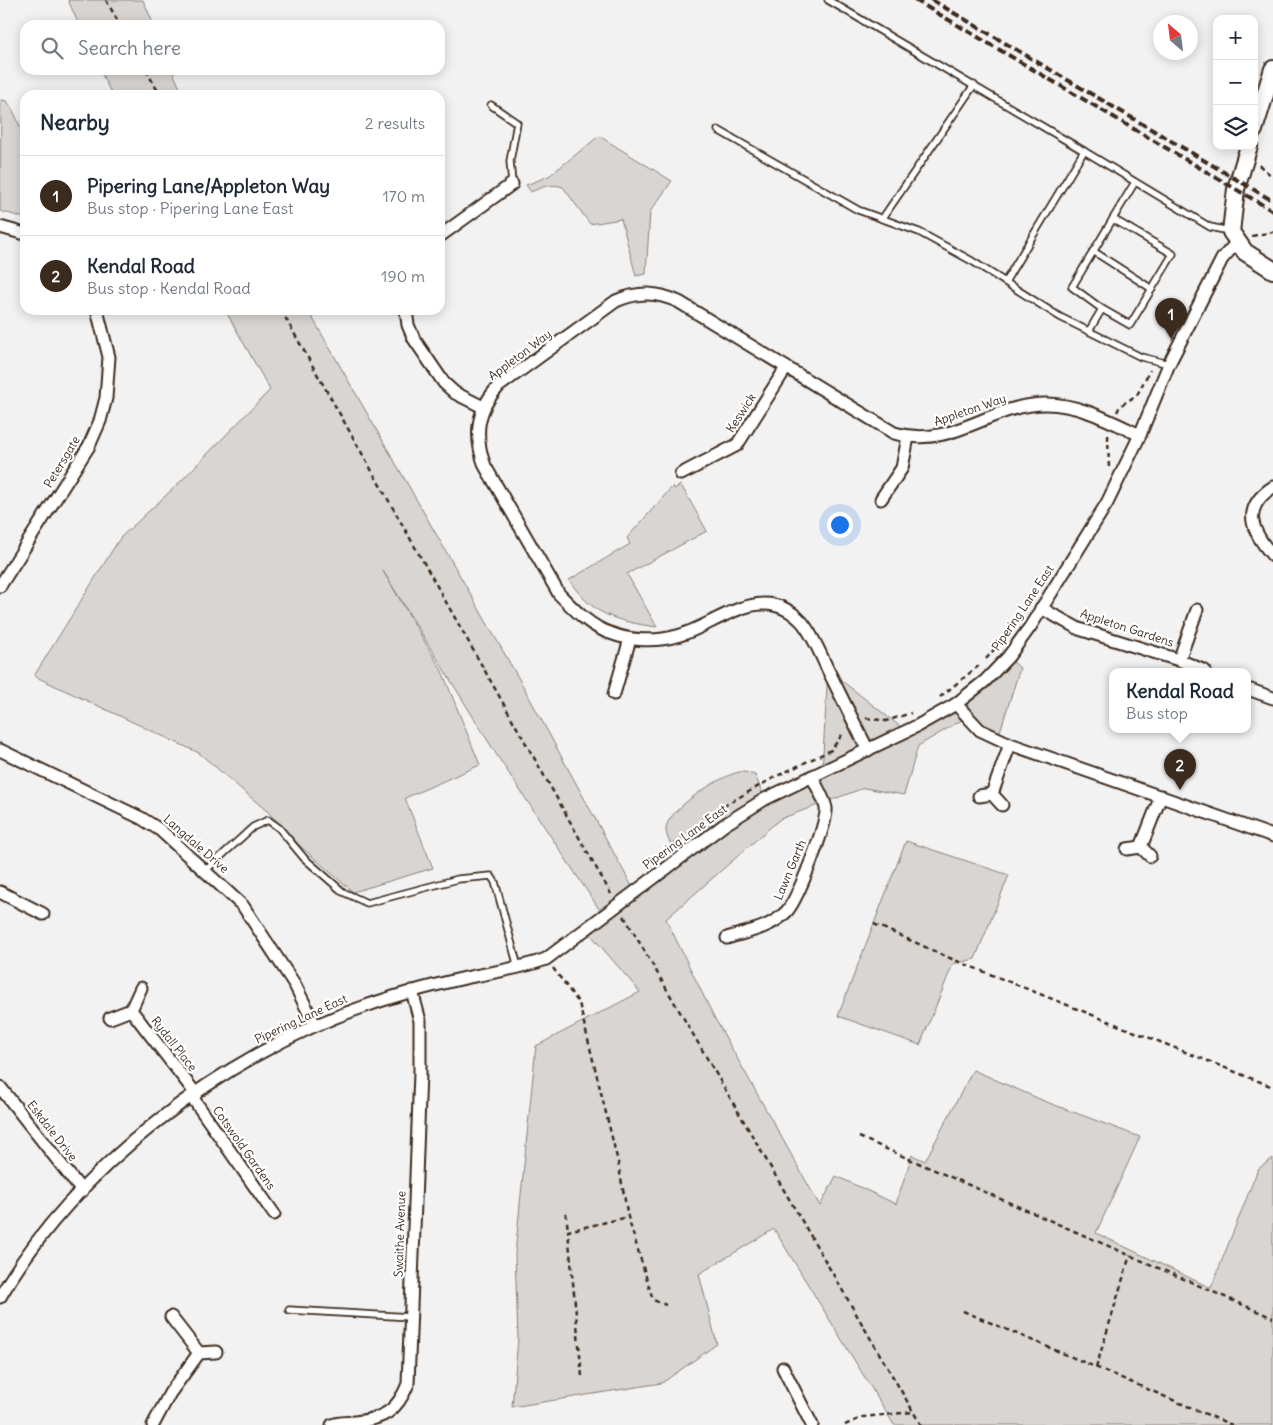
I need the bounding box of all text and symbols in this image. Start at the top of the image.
north arrow [1153,15,1198,60]
map controls [1213,15,1258,150]
button: + [1213,15,1258,60]
search box [20,20,445,75]
icon: search [38,34,66,62]
text: Search here [78,36,181,60]
button: − [1213,60,1258,105]
button: layers [1213,105,1258,150]
text: Nearby [40,109,110,136]
text: 2 results [365,113,425,133]
text: Pipering Lane/Appleton Way [87,174,330,198]
text: 1 [53,186,59,206]
text: 170 m [382,186,425,206]
text: Bus stop · Pipering Lane East [87,198,293,218]
text: Kendal Road [87,254,195,278]
text: 2 [52,266,60,286]
text: 190 m [381,266,425,286]
text: Bus stop · Kendal Road [87,278,251,298]
pin: 1 [1155,298,1187,339]
street label: Appleton Way [485,326,554,383]
street label: Keswick [722,390,759,435]
street label: Appleton Way [932,390,1008,429]
street label: Petersgate [40,433,83,490]
your location [827,512,853,538]
street label: Pipering Lane East [988,562,1057,653]
street label: Appleton Gardens [1079,605,1176,650]
popup [1109,668,1251,733]
text: Kendal Road [1126,679,1234,703]
text: Bus stop [1126,703,1188,723]
pin: 2 [1164,749,1196,790]
street label: Pipering Lane East [640,801,730,872]
street label: Langdale Drive [161,811,232,876]
street label: Lawn Garth [770,837,809,902]
street label: Pipering Lane East [252,991,349,1046]
street label: Rydall Place [148,1013,200,1074]
street label: Eskdale Drive [24,1097,81,1164]
street label: Cotswold Gardens [210,1103,279,1193]
street label: Swaithe Avenue [391,1191,408,1277]

